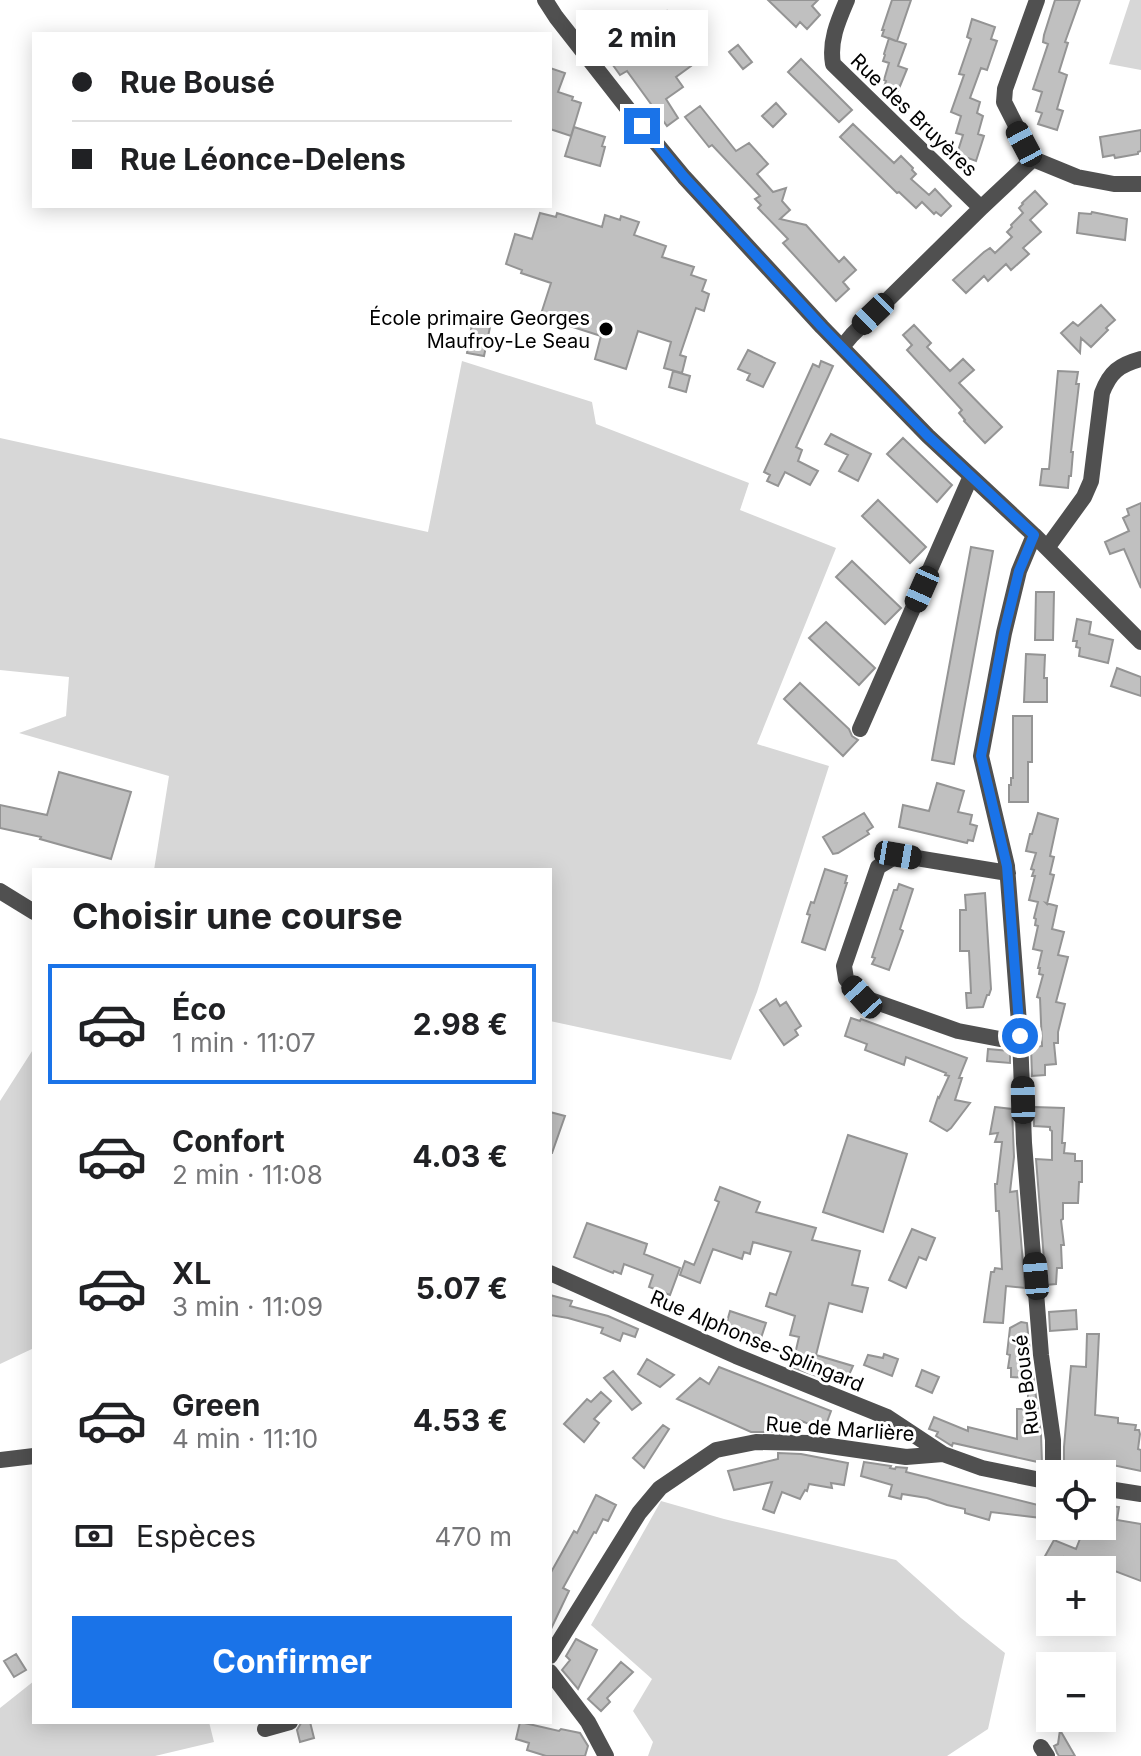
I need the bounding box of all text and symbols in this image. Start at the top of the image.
callout: 2 min [576,10,708,66]
text: 2 min [607,22,677,53]
street label: Rue des Bruyères [846,49,982,181]
text: Rue Bousé [120,64,275,100]
route end [624,108,660,144]
car [1002,117,1046,171]
text: Rue Léonce-Delens [120,141,406,177]
car [847,289,899,339]
place label: École primaire Georges Maufroy-Le Seau [369,305,590,353]
marker: École primaire Georges Maufroy-Le Seau [597,320,615,338]
car [901,562,943,616]
car [872,839,924,871]
text: Choisir une course [72,894,403,938]
car [837,971,887,1023]
icon: car [76,988,148,1060]
text: Éco [172,991,226,1027]
text: 2.98 € [413,1006,508,1042]
route start [1002,1018,1038,1054]
text: 1 min · 11:07 [172,1027,316,1058]
car [1011,1076,1035,1124]
icon: car [76,1120,148,1192]
text: Confort [172,1123,285,1159]
text: 4.03 € [412,1138,508,1174]
text: 2 min · 11:08 [172,1159,323,1190]
car [1022,1251,1050,1301]
icon: car [76,1252,148,1324]
text: XL [172,1255,211,1291]
text: 5.07 € [416,1270,508,1306]
street label: Rue Alphonse-Splingard [647,1285,867,1397]
text: 3 min · 11:09 [172,1291,323,1322]
street label: Rue Bousé [1008,1333,1044,1437]
icon: car [76,1384,148,1456]
text: Green [172,1387,260,1423]
text: 4.53 € [413,1402,508,1438]
street label: Rue de Marlière [765,1412,915,1446]
text: 4 min · 11:10 [172,1423,318,1454]
map controls [1036,1460,1116,1732]
button: locate [1036,1460,1116,1540]
icon: cash [72,1514,116,1558]
text: Espèces [136,1518,256,1554]
text: 470 m [434,1521,512,1552]
button: + [1036,1556,1116,1636]
button: Confirmer [72,1616,512,1708]
button: − [1036,1652,1116,1732]

